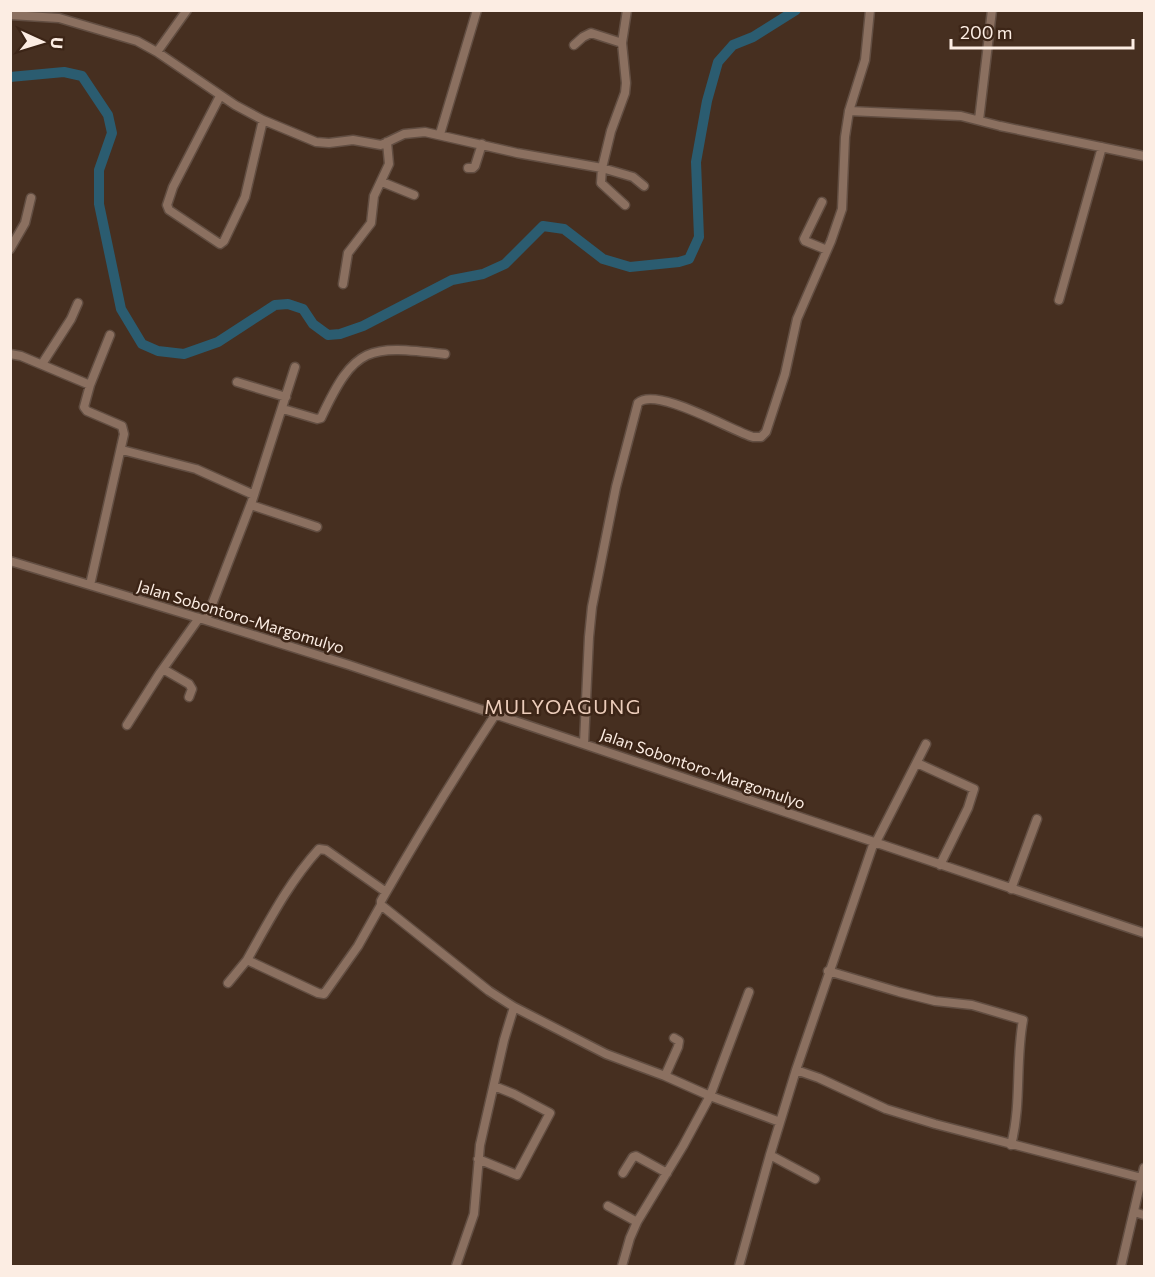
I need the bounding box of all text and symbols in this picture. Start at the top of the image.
north arrow [12,12,72,72]
scale bar [951,12,1132,50]
text: 200 m [960,21,1013,43]
text: U [48,37,67,50]
street label: Jalan Sobontoro-Margomulyo [135,575,347,657]
district label: MULYOAGUNG [484,694,642,718]
street label: Jalan Sobontoro-Margomulyo [598,724,808,812]

